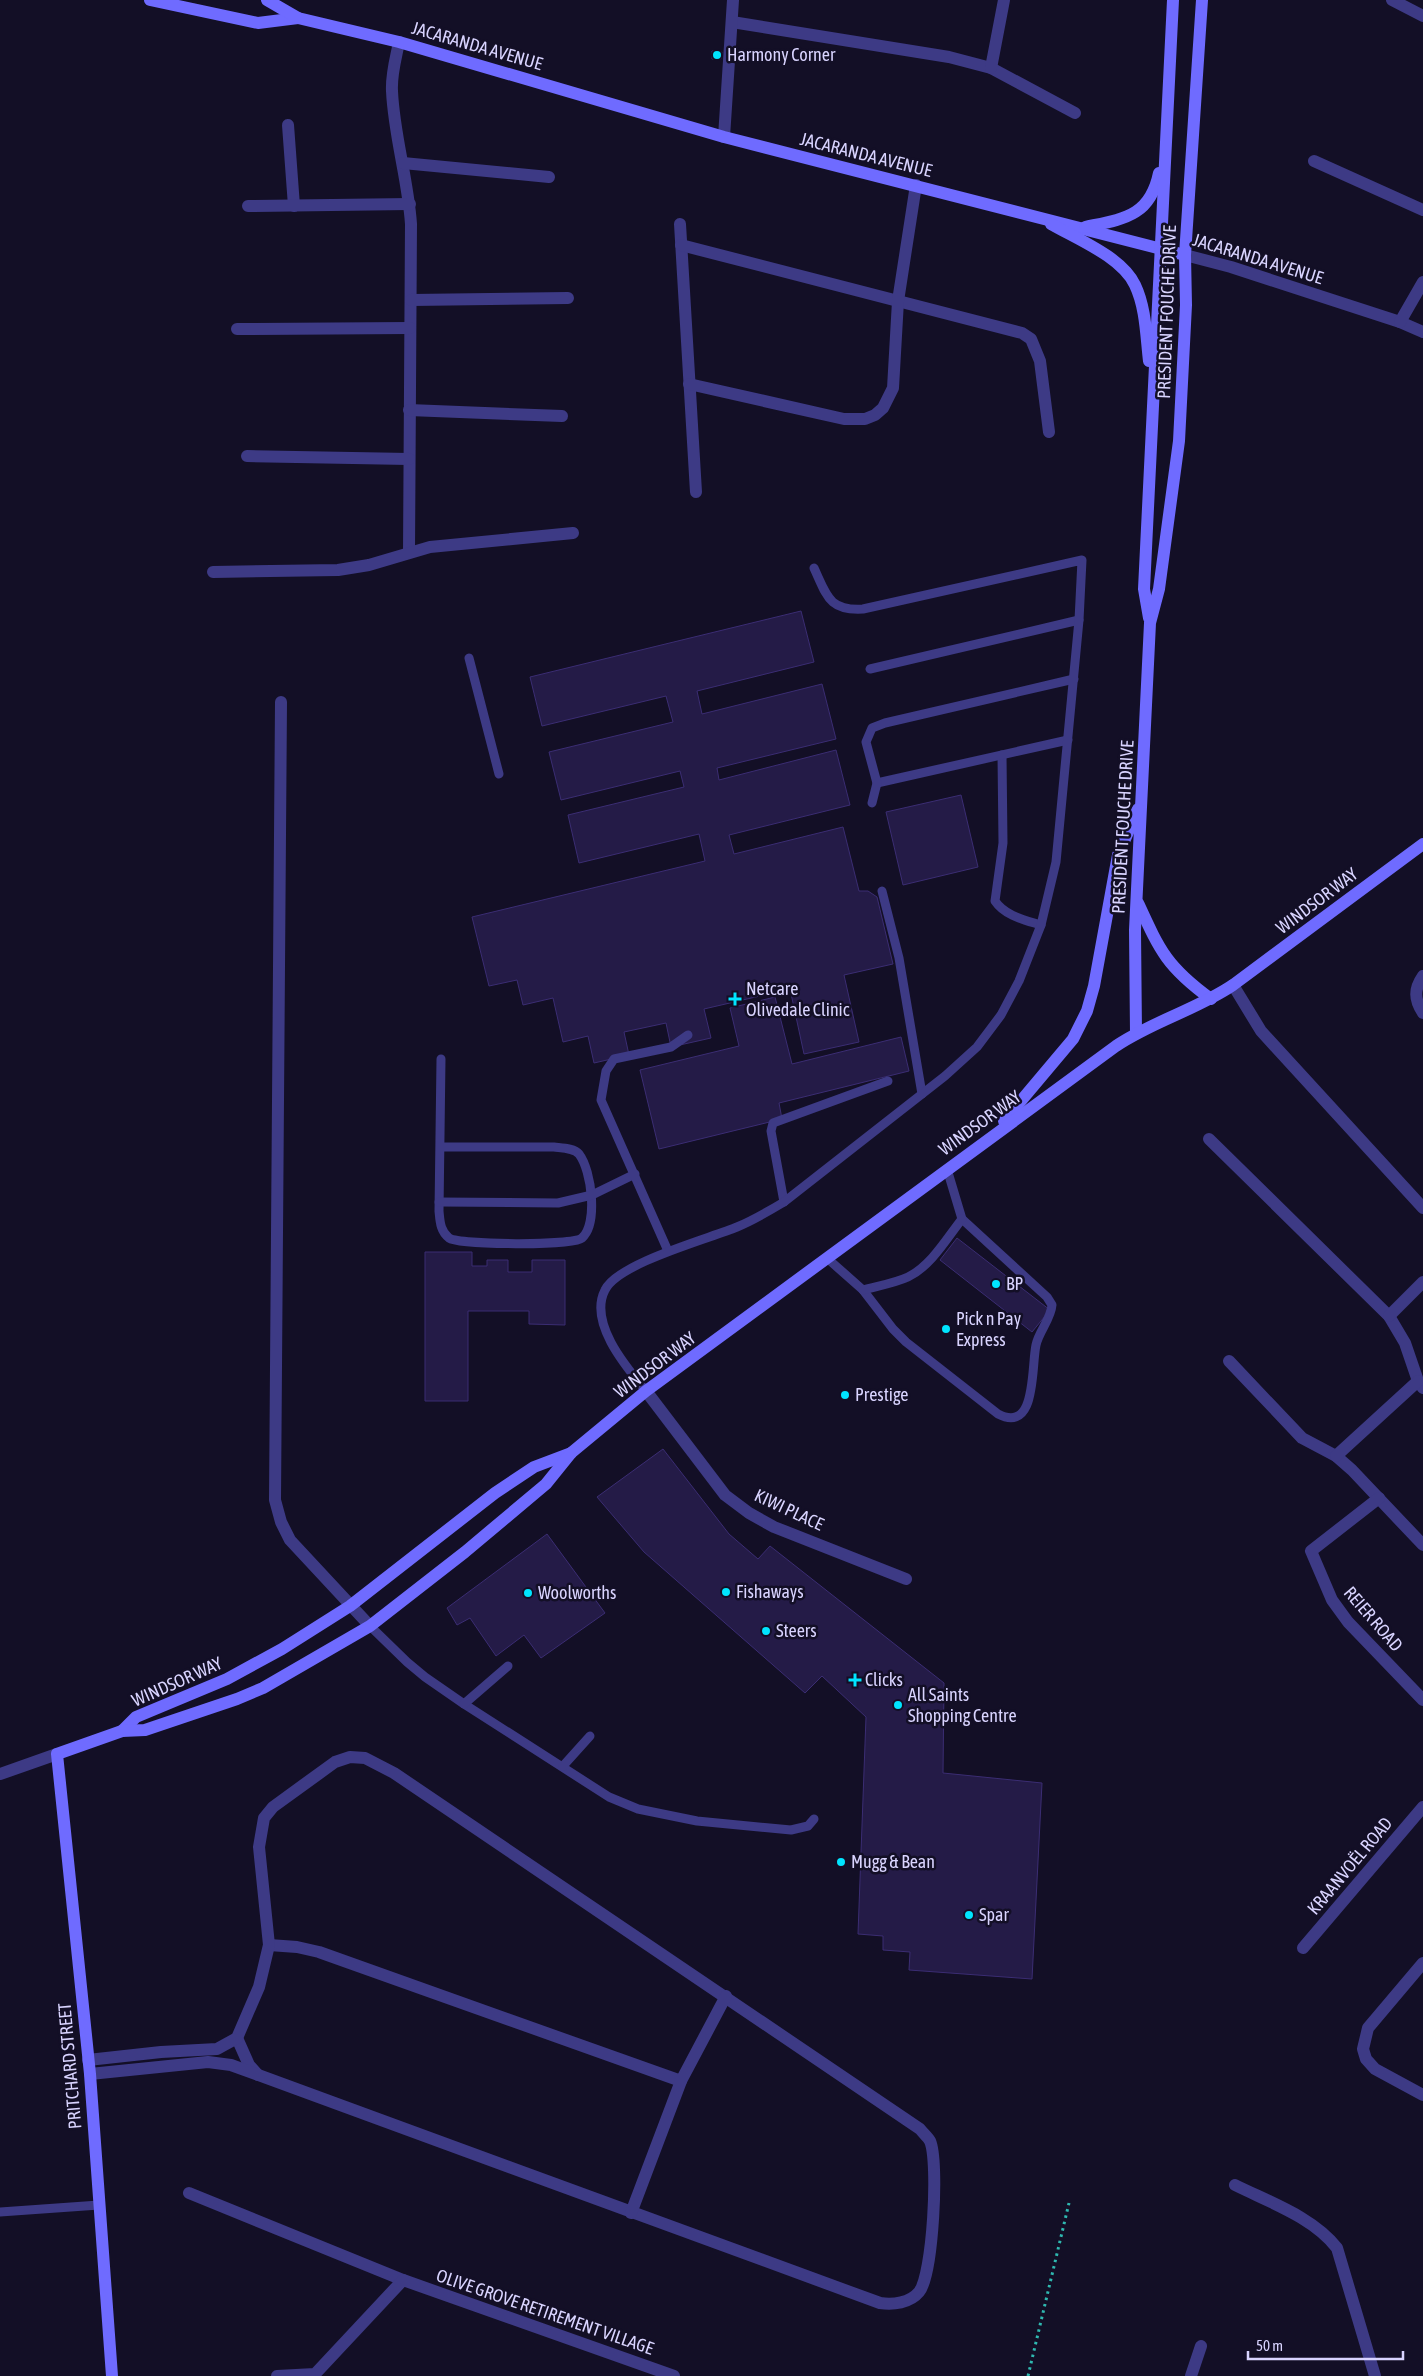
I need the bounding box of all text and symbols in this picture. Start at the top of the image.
street label: JACARANDA AVENUE [409,17,545,74]
place label: Harmony Corner [727,44,836,65]
marker: Harmony Corner [711,49,723,61]
street label: JACARANDA AVENUE [798,128,935,181]
street label: PRESIDENT FOUCHE DRIVE [1153,225,1180,399]
street label: JACARANDA AVENUE [1190,229,1326,288]
street label: PRESIDENT FOUCHE DRIVE [1107,739,1138,914]
street label: WINDSOR WAY [1272,863,1362,938]
place label: Netcare Olivedale Clinic [746,978,850,1020]
marker: Netcare Olivedale Clinic [728,992,742,1006]
street label: WINDSOR WAY [934,1086,1025,1159]
place label: BP [1006,1273,1024,1294]
marker: BP [990,1278,1002,1290]
place label: Pick n Pay Express [956,1308,1021,1350]
marker: Pick n Pay Express [940,1323,952,1335]
street label: WINDSOR WAY [610,1327,700,1402]
place label: Prestige [855,1384,909,1405]
marker: Prestige [839,1389,851,1401]
street label: KIWI PLACE [751,1484,827,1535]
place label: Fishaways [736,1581,804,1602]
place label: Woolworths [538,1582,616,1603]
street label: REIER ROAD [1340,1582,1407,1655]
marker: Fishaways [720,1586,732,1598]
marker: Woolworths [522,1587,534,1599]
place label: Steers [776,1620,816,1641]
marker: Steers [760,1625,772,1637]
street label: WINDSOR WAY [128,1652,225,1711]
place label: Clicks [865,1669,903,1690]
marker: Clicks [849,1674,861,1686]
place label: All Saints Shopping Centre [908,1684,1017,1726]
marker: All Saints Shopping Centre [892,1699,904,1711]
street label: KRAANVOËL ROAD [1303,1813,1396,1919]
place label: Mugg & Bean [851,1851,935,1872]
marker: Mugg & Bean [835,1856,847,1868]
place label: Spar [979,1904,1009,1925]
marker: Spar [963,1909,975,1921]
street label: PRITCHARD STREET [54,2002,85,2130]
street label: OLIVE GROVE RETIREMENT VILLAGE [434,2264,657,2359]
scale bar [1248,2328,1403,2360]
text: 50 m [1256,2337,1283,2354]

